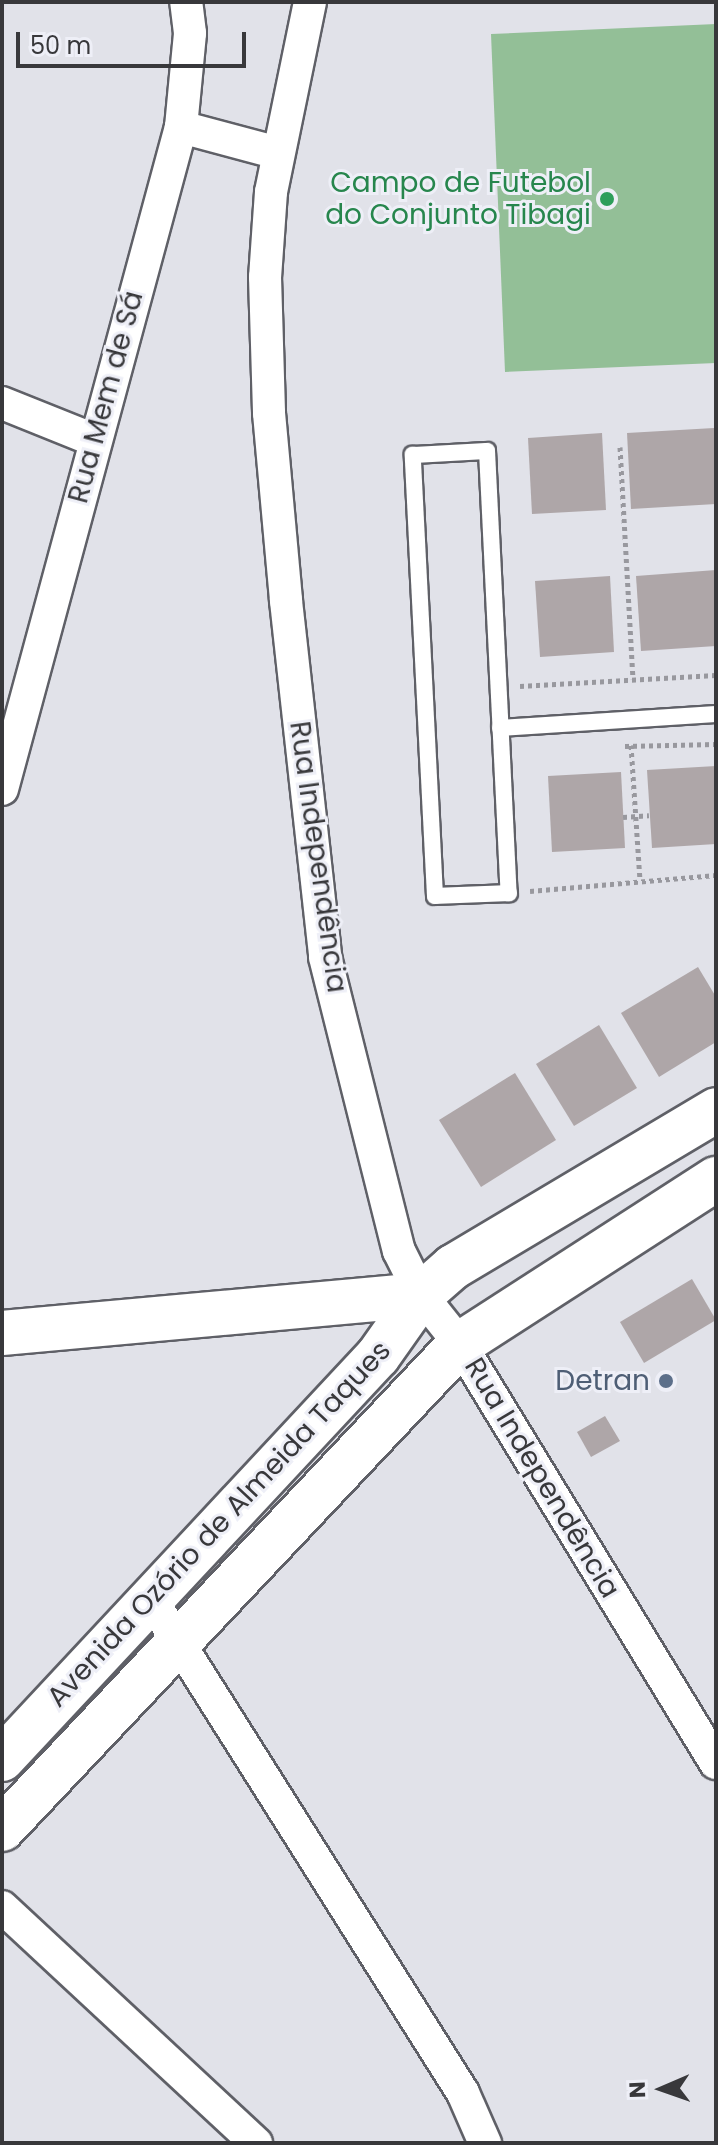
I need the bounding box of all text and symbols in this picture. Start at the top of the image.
scale bar [20,16,250,66]
text: 50 m [30,29,91,62]
place label: Campo de Futebol do Conjunto Tibagi [325,166,591,232]
marker: Campo de Futebol do Conjunto Tibagi [598,190,616,208]
street label: Rua Mem de Sá [62,287,150,507]
street label: Rua Independência [282,719,354,995]
street label: Avenida Ozório de Almeida Taques [40,1334,398,1714]
street label: Rua Independência [457,1352,627,1604]
place label: Detran [555,1364,650,1398]
marker: Detran [657,1372,675,1390]
north arrow [622,2049,702,2129]
text: N [622,2081,653,2099]

